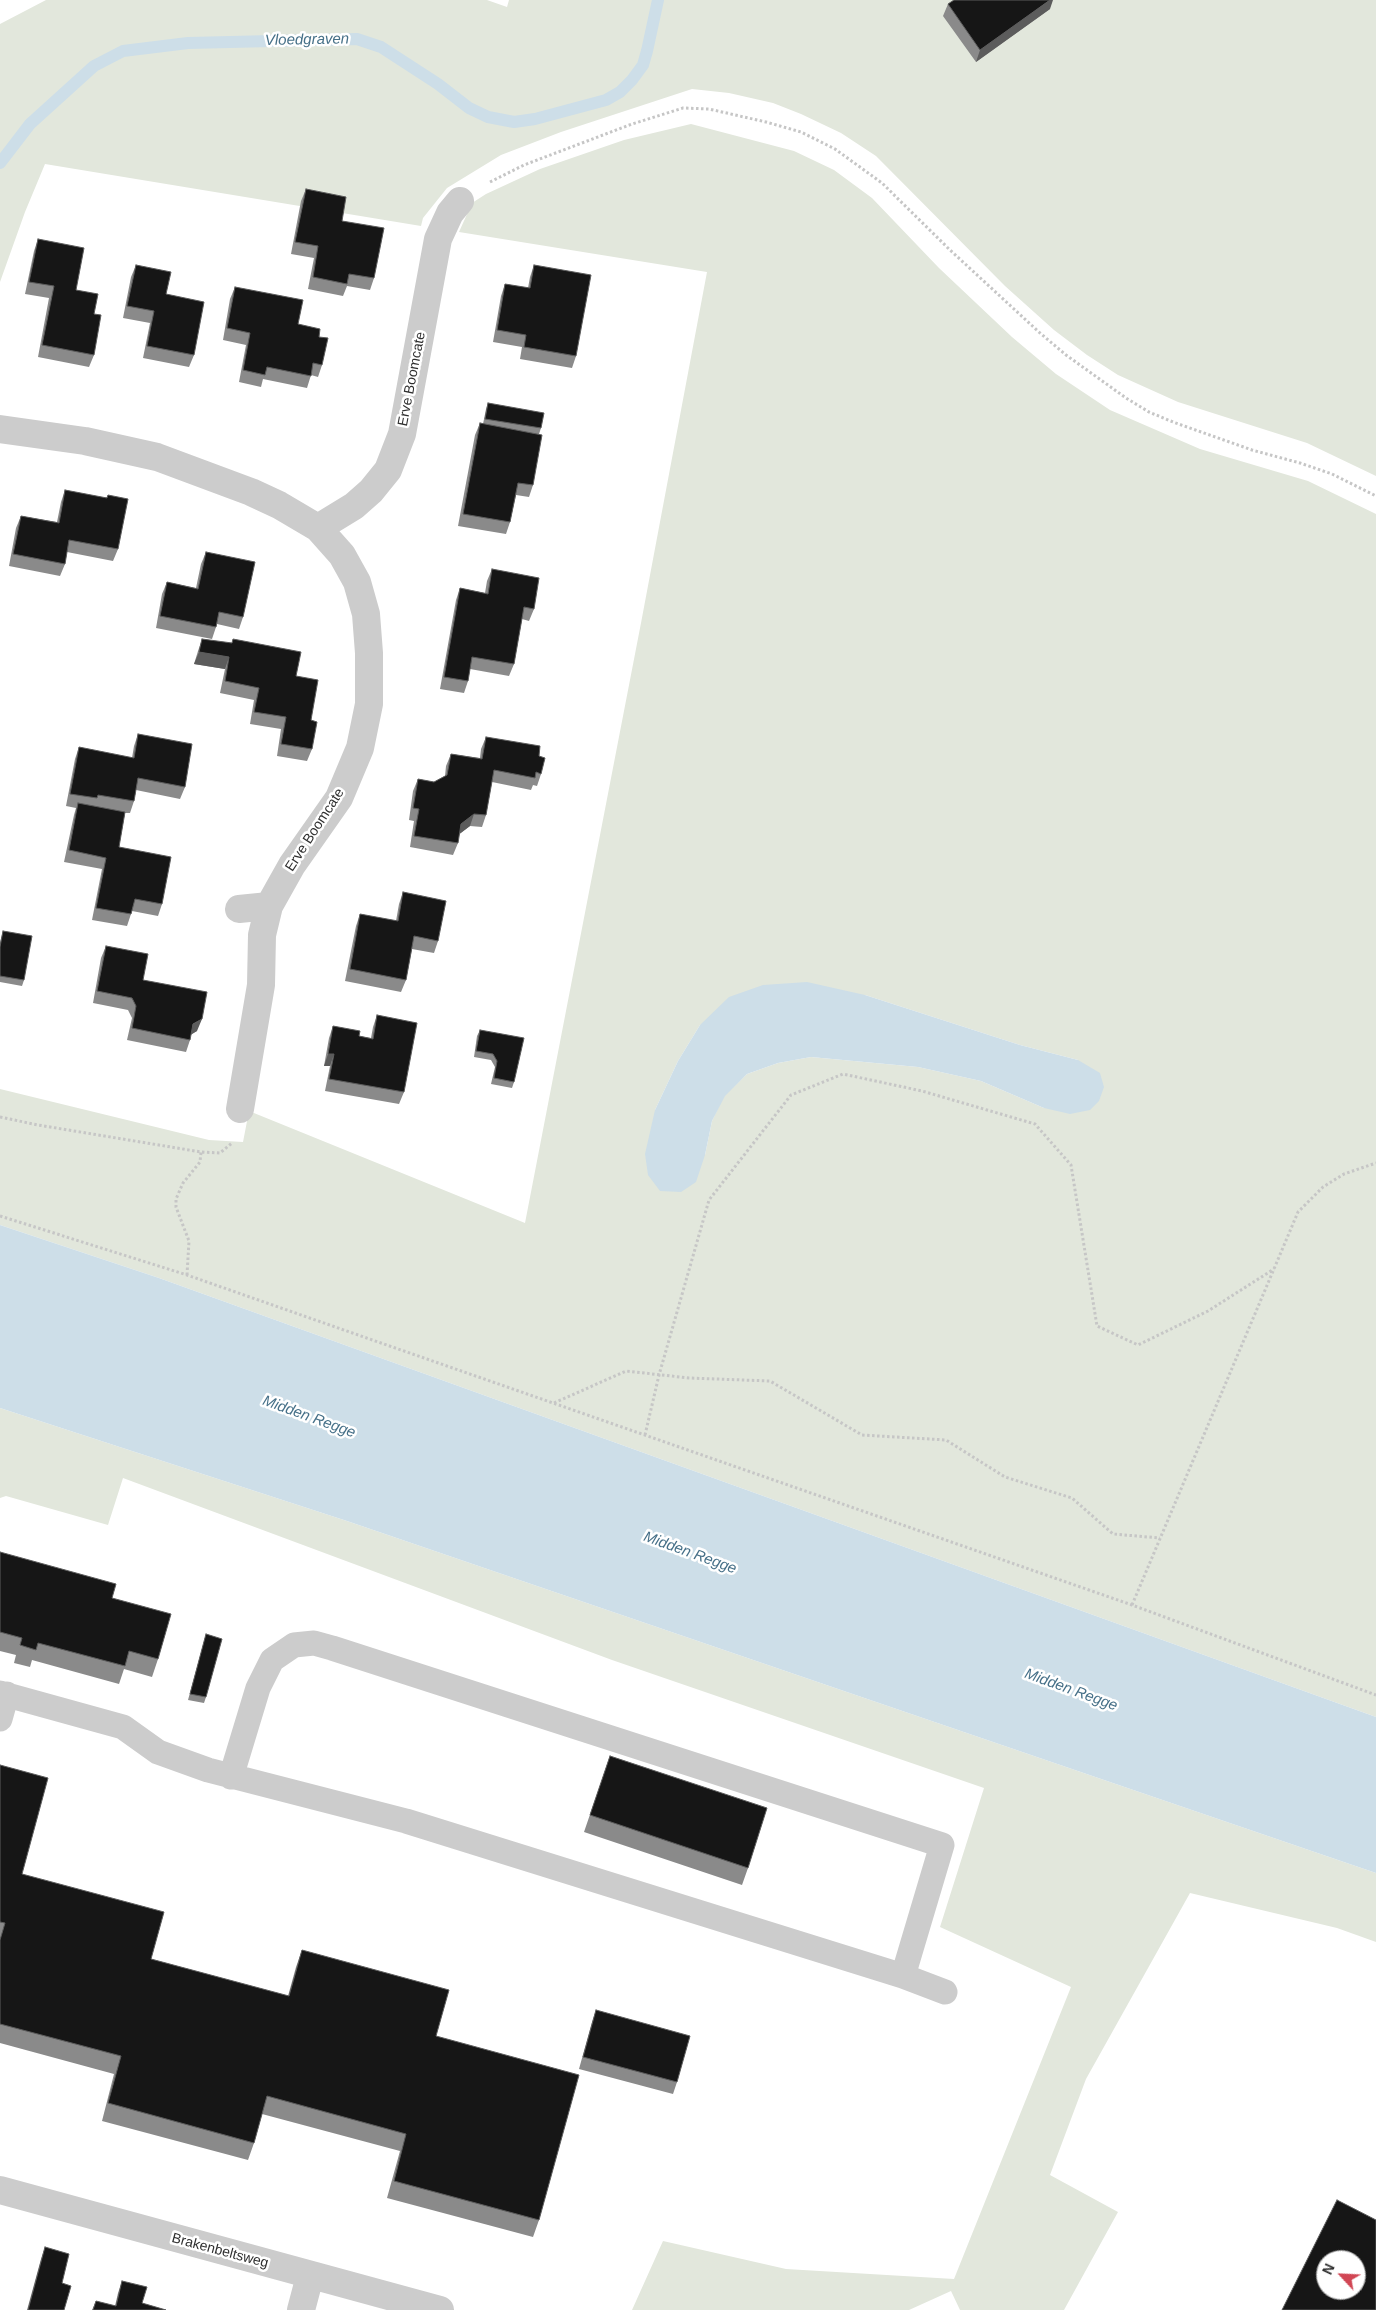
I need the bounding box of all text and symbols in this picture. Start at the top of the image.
water label: Vloedgraven [265,30,349,50]
street label: Erve Boomcate [395,330,429,428]
street label: Erve Boomcate [282,785,348,875]
water label: Midden Regge [260,1392,358,1442]
water label: Midden Regge [641,1528,739,1578]
water label: Midden Regge [1022,1665,1120,1715]
street label: Brakenbeltsweg [170,2230,270,2272]
north arrow [1316,2250,1366,2300]
text: N [1319,2261,1338,2277]

